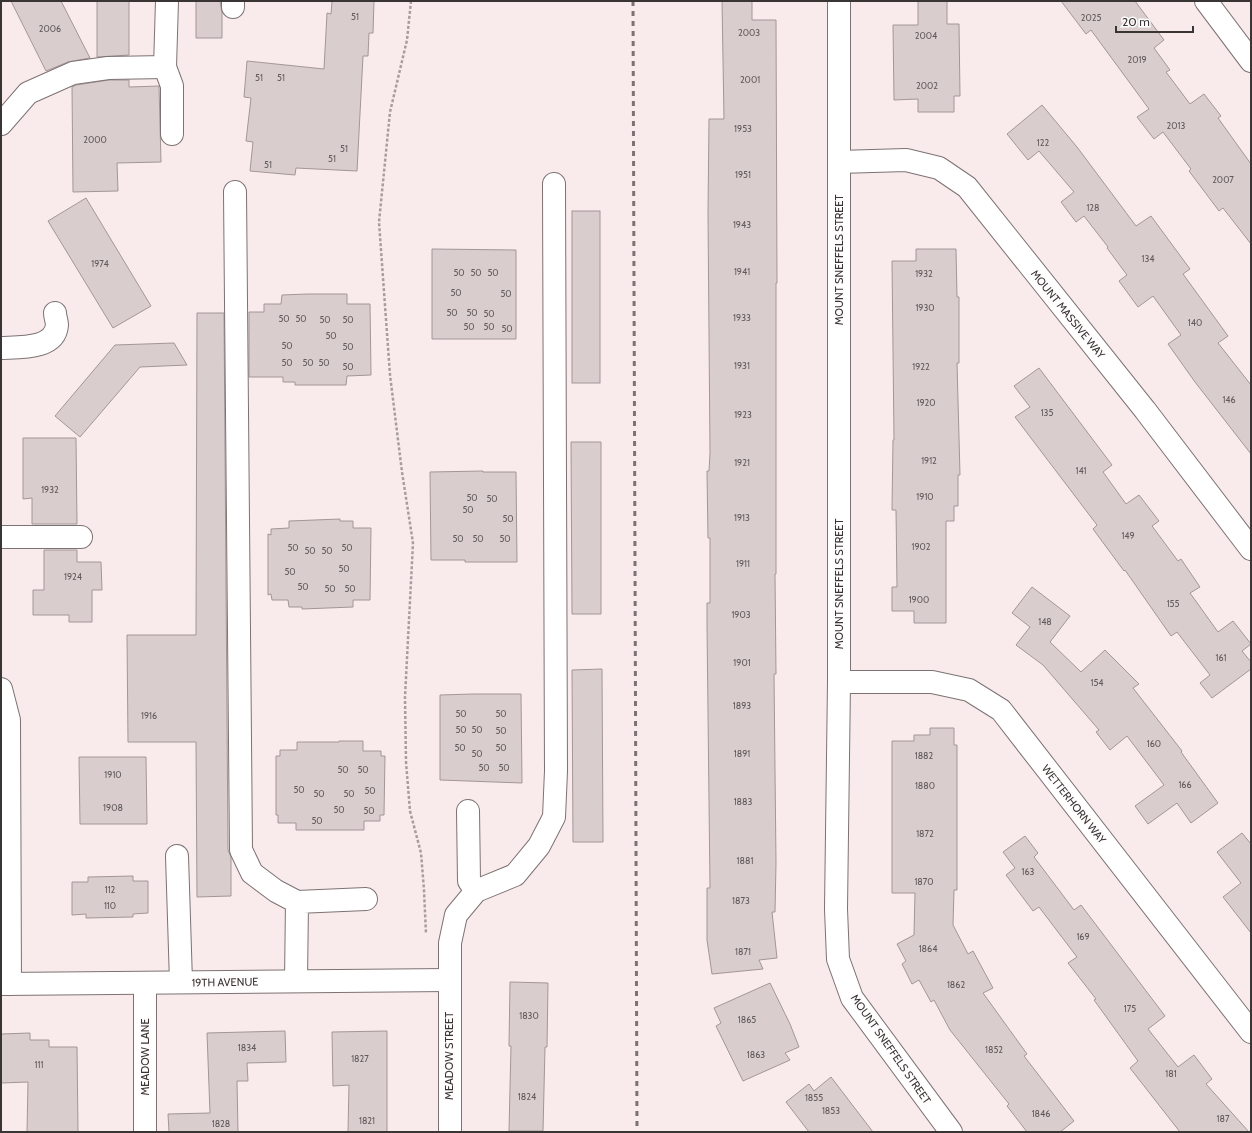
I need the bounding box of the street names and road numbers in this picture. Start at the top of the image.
street label: MOUNT SNEFFELS STREET [832,195,846,325]
street label: MOUNT MASSIVE WAY [1028,267,1109,362]
street label: MOUNT SNEFFELS STREET [832,519,846,649]
street label: WETTERHORN WAY [1039,762,1110,847]
street label: 19TH AVENUE [191,974,259,990]
street label: MOUNT SNEFFELS STREET [848,991,934,1107]
street label: MEADOW STREET [442,1012,456,1100]
street label: MEADOW LANE [138,1018,152,1096]

